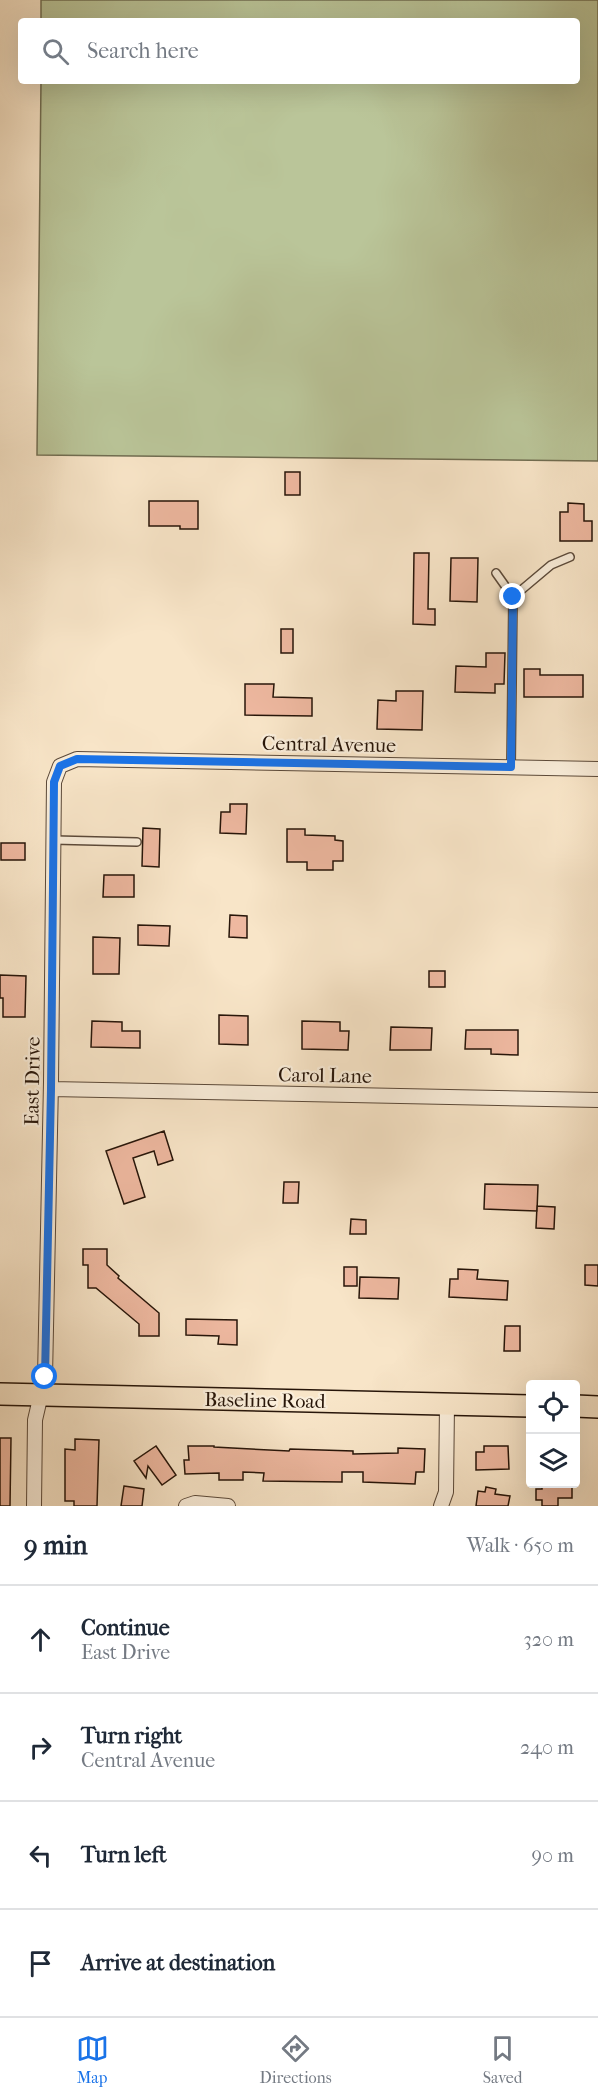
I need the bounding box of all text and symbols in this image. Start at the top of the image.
search box [18,18,580,84]
icon: search [39,35,72,68]
text: Search here [87,38,199,64]
route end [499,583,525,609]
street label: Central Avenue [262,732,396,757]
street label: East Drive [20,1036,45,1126]
street label: Carol Lane [278,1063,372,1088]
route start [31,1363,57,1389]
map controls [526,1380,580,1488]
button: locate [526,1380,580,1434]
street label: Baseline Road [204,1388,327,1413]
button: layers [526,1434,580,1488]
text: 9 min [24,1530,88,1561]
text: Walk · 650 m [467,1534,574,1557]
text: Continue [81,1615,170,1641]
icon: ahead [24,1623,57,1656]
text: 320 m [524,1628,574,1651]
text: East Drive [81,1641,170,1664]
text: Turn right [81,1723,182,1749]
icon: right [24,1731,57,1764]
text: 240 m [520,1736,574,1759]
text: Central Avenue [81,1749,215,1772]
icon: left [24,1839,57,1872]
text: Turn left [81,1842,167,1868]
text: 90 m [532,1844,574,1867]
icon: arrive [24,1947,57,1980]
text: Arrive at destination [81,1950,275,1976]
tab: Map [76,2032,109,2087]
tab: Directions [260,2032,332,2087]
tab: Saved [483,2032,522,2087]

